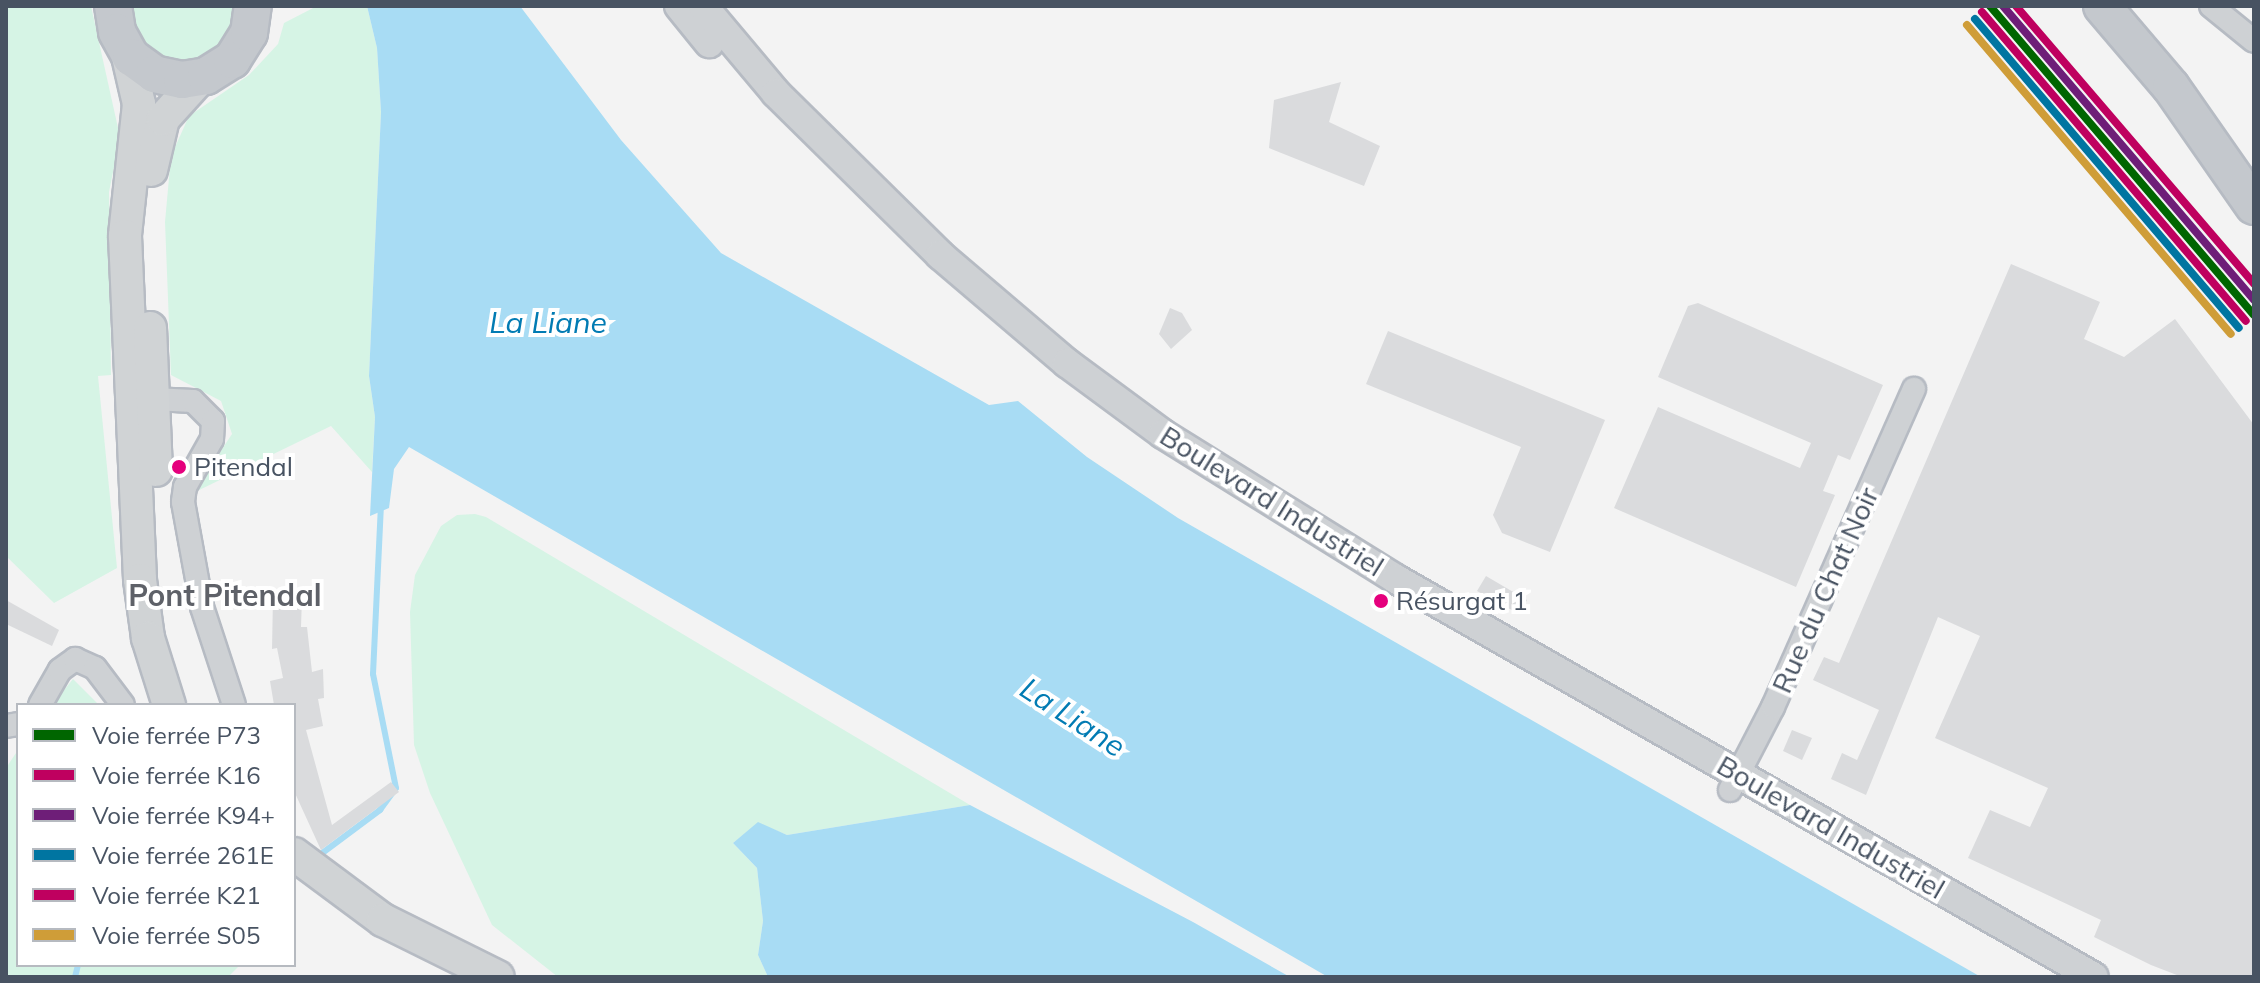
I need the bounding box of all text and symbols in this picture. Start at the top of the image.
water label: La Liane [489,304,607,340]
street label: Boulevard Industriel [1154,419,1390,583]
place label: Pitendal [194,451,293,483]
marker: Pitendal [171,459,187,475]
street label: Rue du Chat Noir [1765,482,1885,698]
district label: Pont Pitendal [128,577,322,613]
place label: Résurgat 1 [1396,585,1528,617]
marker: Résurgat 1 [1373,593,1389,609]
water label: La Liane [1014,670,1132,764]
legend [16,703,296,967]
text: Voie ferrée P73 [92,720,261,750]
street label: Boulevard Industriel [1711,748,1951,906]
text: Voie ferrée K16 [92,760,261,790]
text: Voie ferrée K94+ [92,800,275,830]
text: Voie ferrée 261E [92,840,274,870]
text: Voie ferrée K21 [92,880,261,910]
text: Voie ferrée S05 [92,920,260,950]

